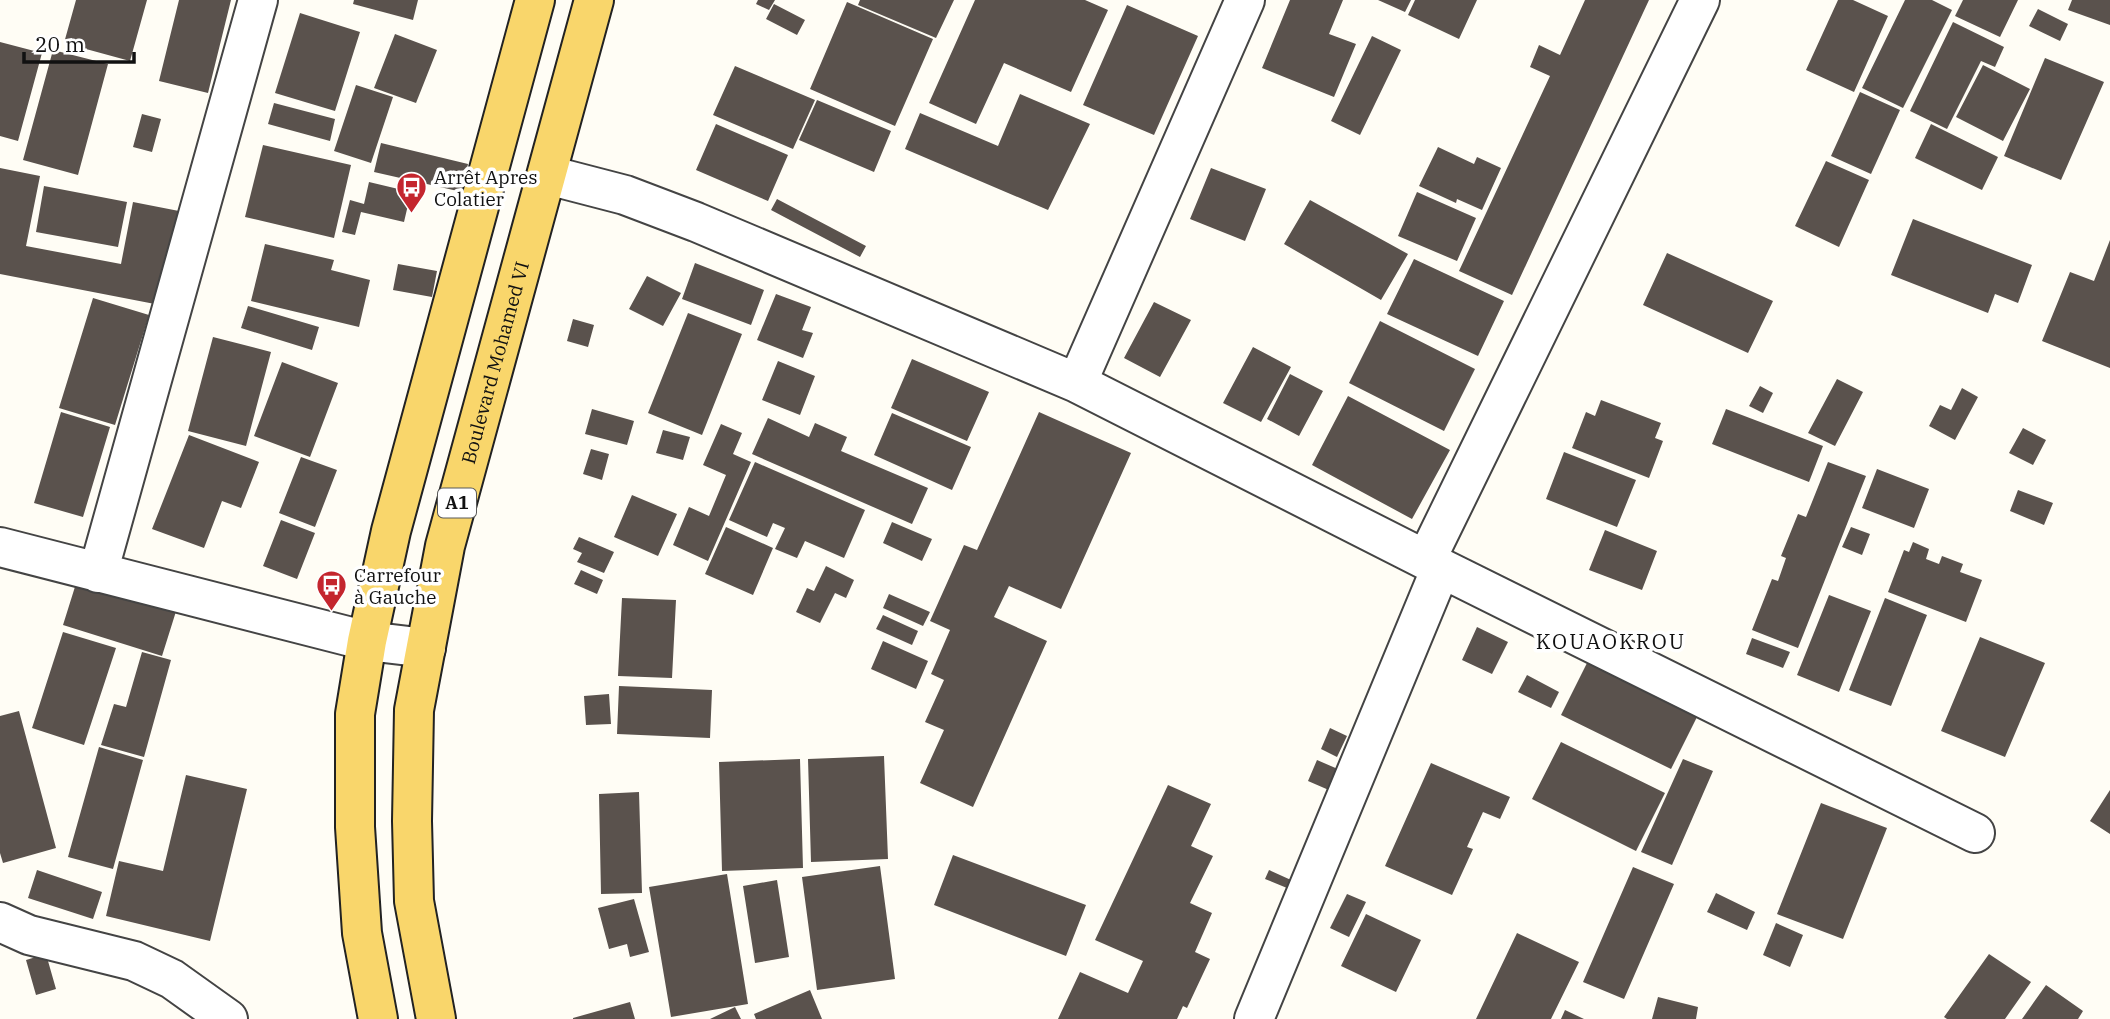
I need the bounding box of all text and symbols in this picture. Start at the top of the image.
scale bar [24,21,135,65]
text: 20 m [35,30,85,58]
place label: Arrêt Apres Colatier [434,165,538,211]
bus stop icon: Arrêt Apres Colatier [394,171,428,215]
street label: Boulevard Mohamed VI [456,259,534,467]
road number: A1 [438,489,476,518]
place label: Carrefour à Gauche [354,563,441,609]
bus stop icon: Carrefour à Gauche [314,569,348,613]
district label: KOUAOKROU [1536,627,1686,655]

